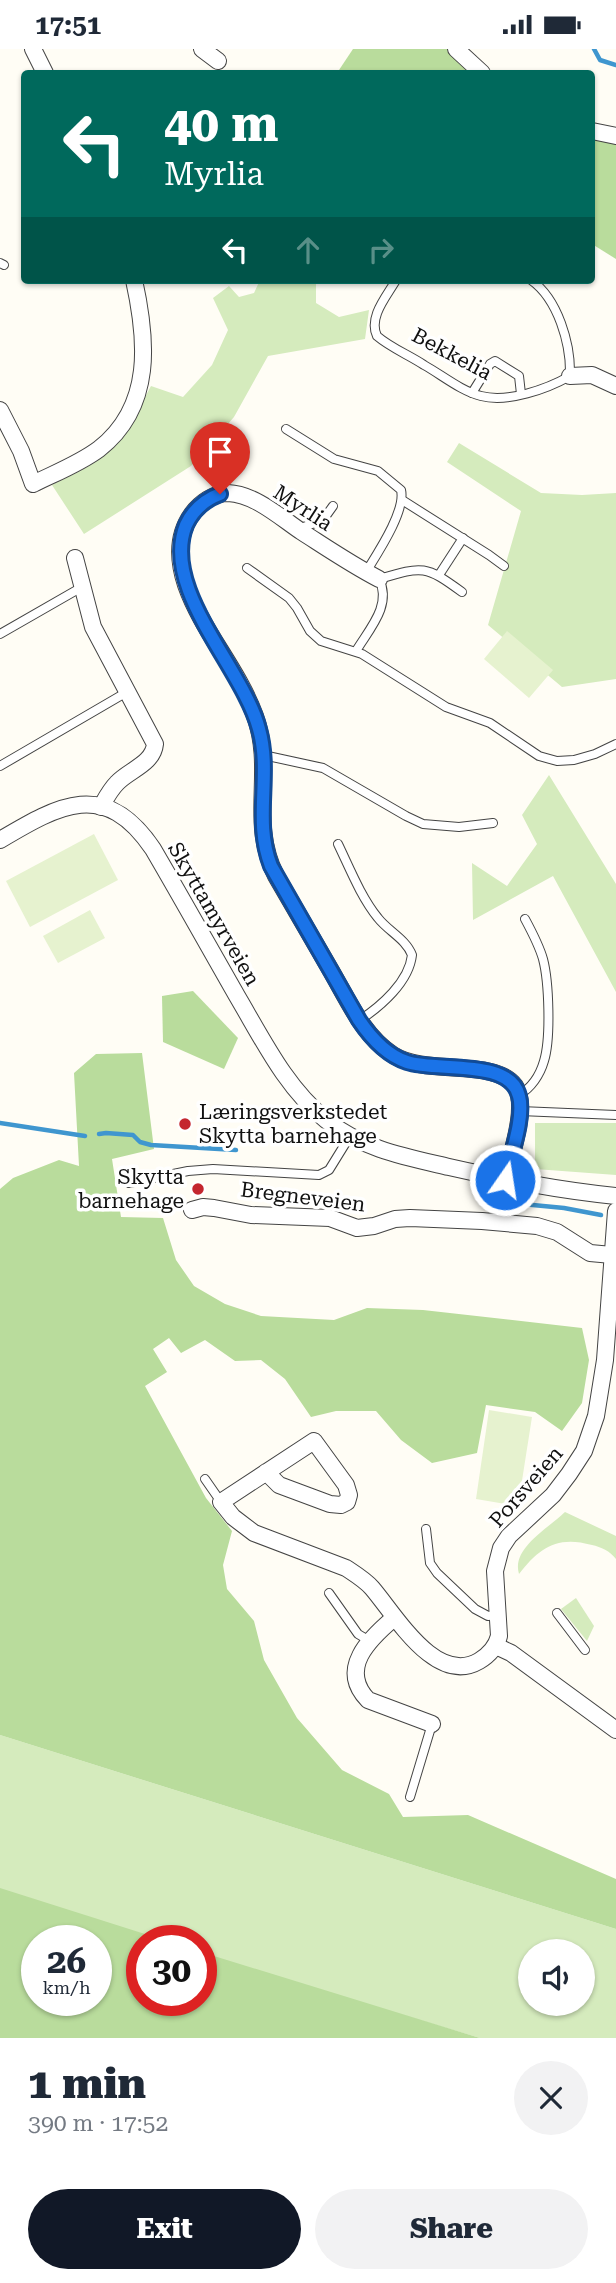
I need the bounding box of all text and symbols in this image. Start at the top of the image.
text: 17:51 [35,10,101,40]
text: 40 m [164,96,279,153]
icon: left [49,98,140,189]
text: Myrlia [164,155,264,193]
icon: left [216,231,254,269]
icon: ahead [289,231,327,269]
icon: right [362,231,400,269]
street label: Bekkelia [408,323,497,385]
pin [190,422,250,494]
icon: arrive [201,433,239,471]
street label: Myrlia [269,480,338,536]
street label: Skyttamyrveien [163,838,265,990]
place label: Læringsverkstedet Skytta barnehage [199,1100,388,1148]
marker: Læringsverkstedet Skytta barnehage [177,1116,193,1132]
position arrow [468,1143,542,1217]
place label: Skytta barnehage [78,1165,185,1213]
street label: Bregneveien [239,1177,367,1217]
marker: Skytta barnehage [190,1181,206,1197]
street label: Porsveien [484,1441,568,1532]
speed limit sign: 30 [126,1925,217,2016]
map controls [518,1939,595,2016]
button: sound [518,1939,595,2016]
text: 26 [47,1941,86,1982]
text: km/h [42,1977,91,1998]
text: 1 min [28,2059,146,2108]
button: close [514,2061,588,2135]
text: 390 m · 17:52 [28,2110,168,2137]
button: Exit [28,2189,301,2269]
button: Share [315,2189,588,2269]

